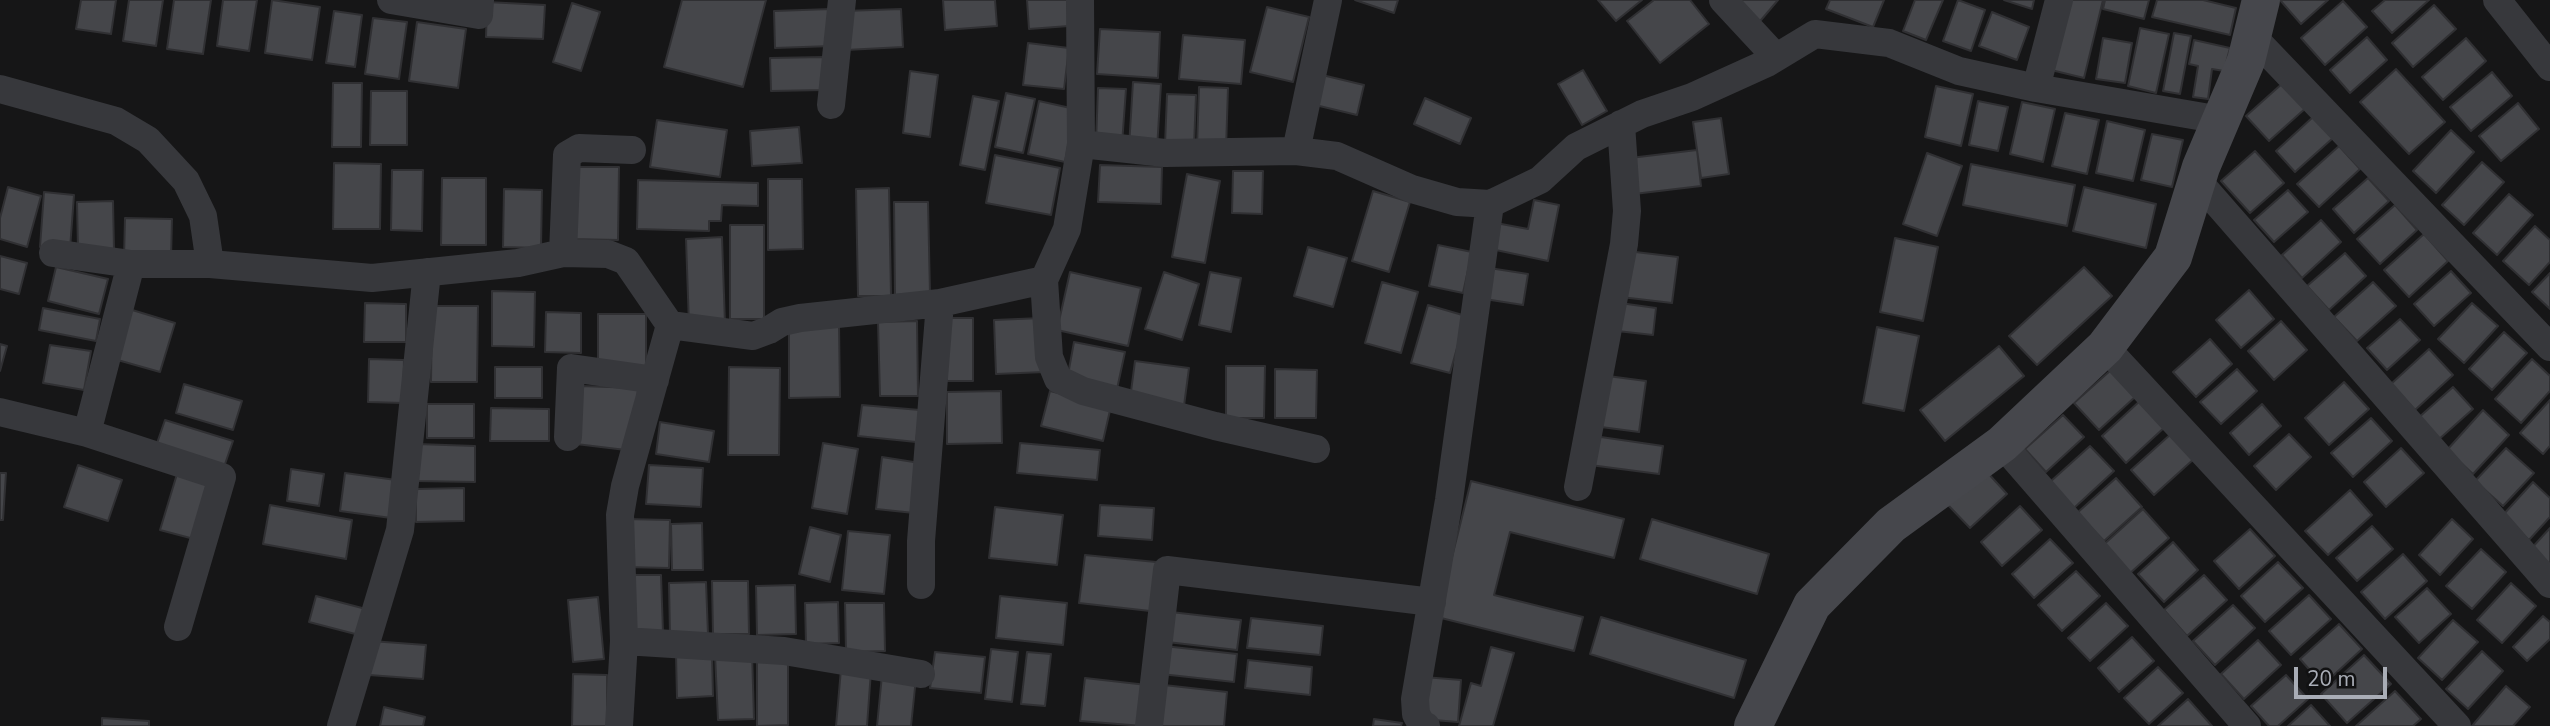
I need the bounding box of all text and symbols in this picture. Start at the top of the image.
scale bar [2298,652,2391,696]
text: 20 m [2307,665,2356,693]

